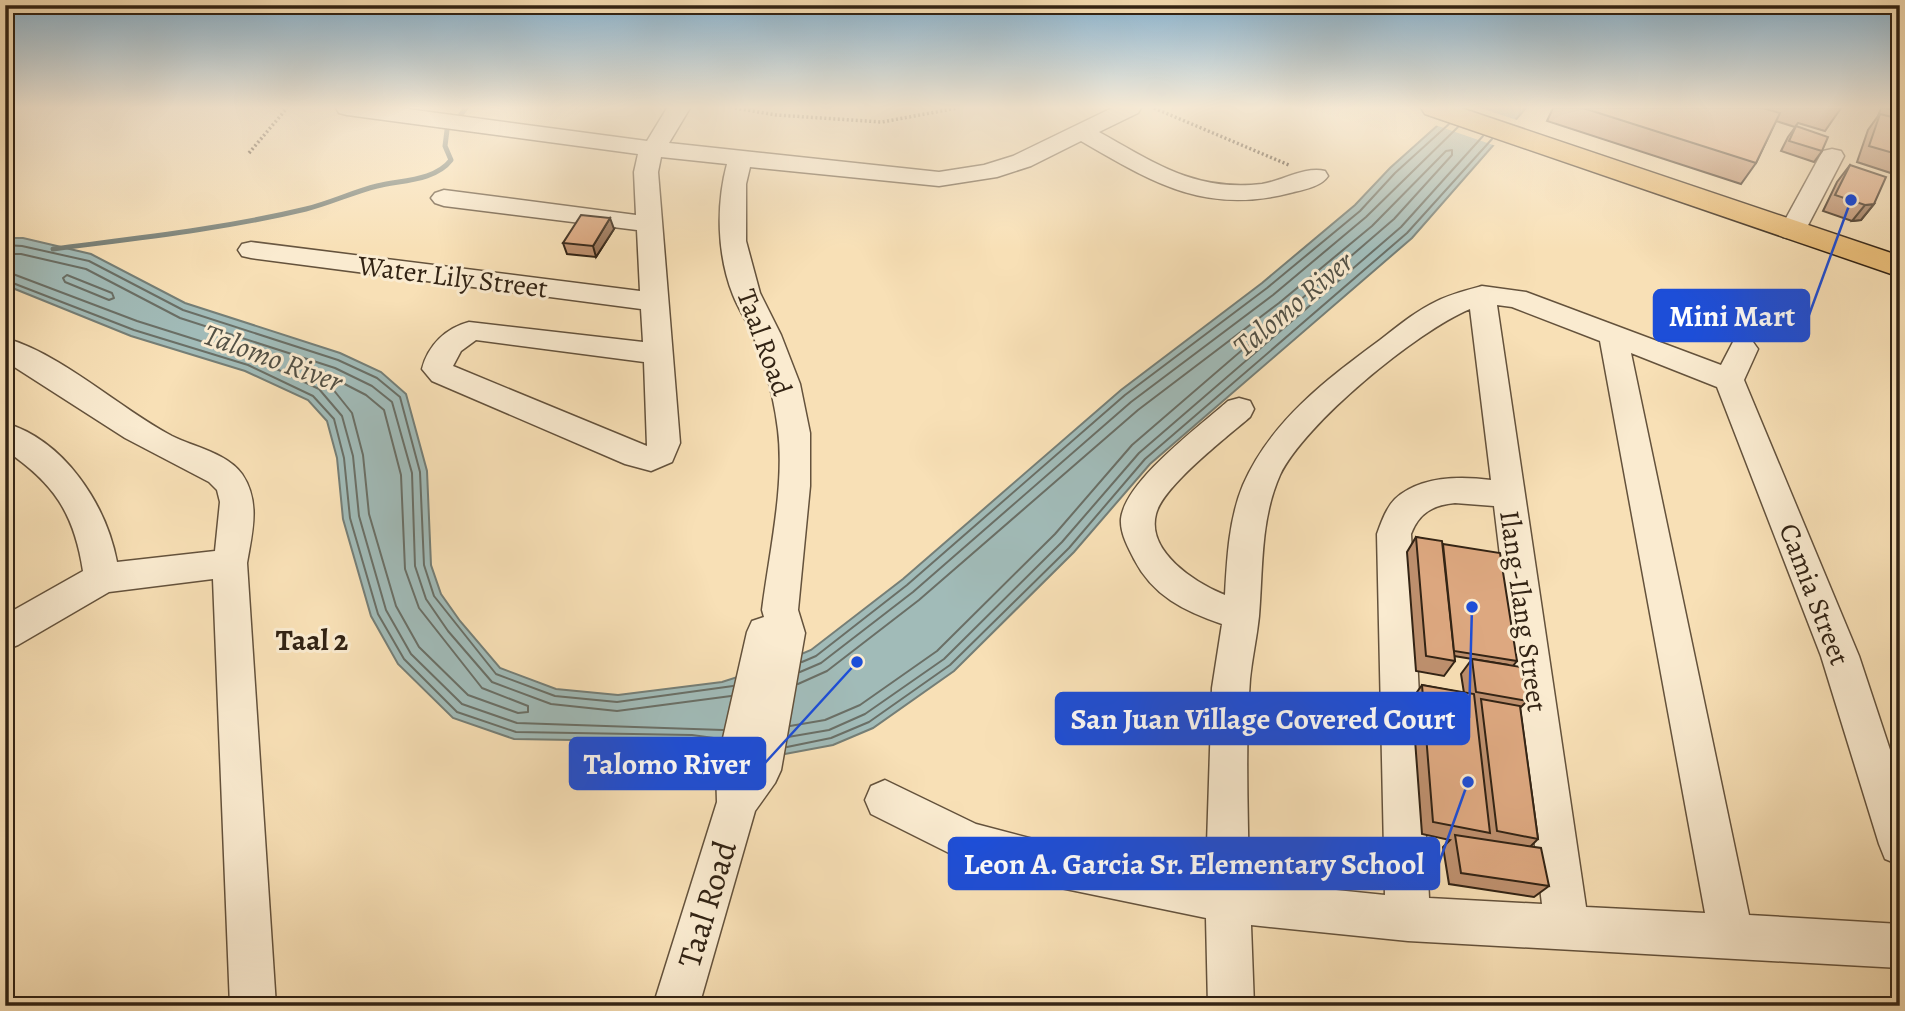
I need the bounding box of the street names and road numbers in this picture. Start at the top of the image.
street label: Water Lily Street [355,246,550,307]
street label: Taal Road [727,284,801,402]
street label: Ilang-Ilang Street [1490,508,1556,714]
street label: Camia Street [1770,518,1859,671]
street label: Taal Road [666,835,747,973]

